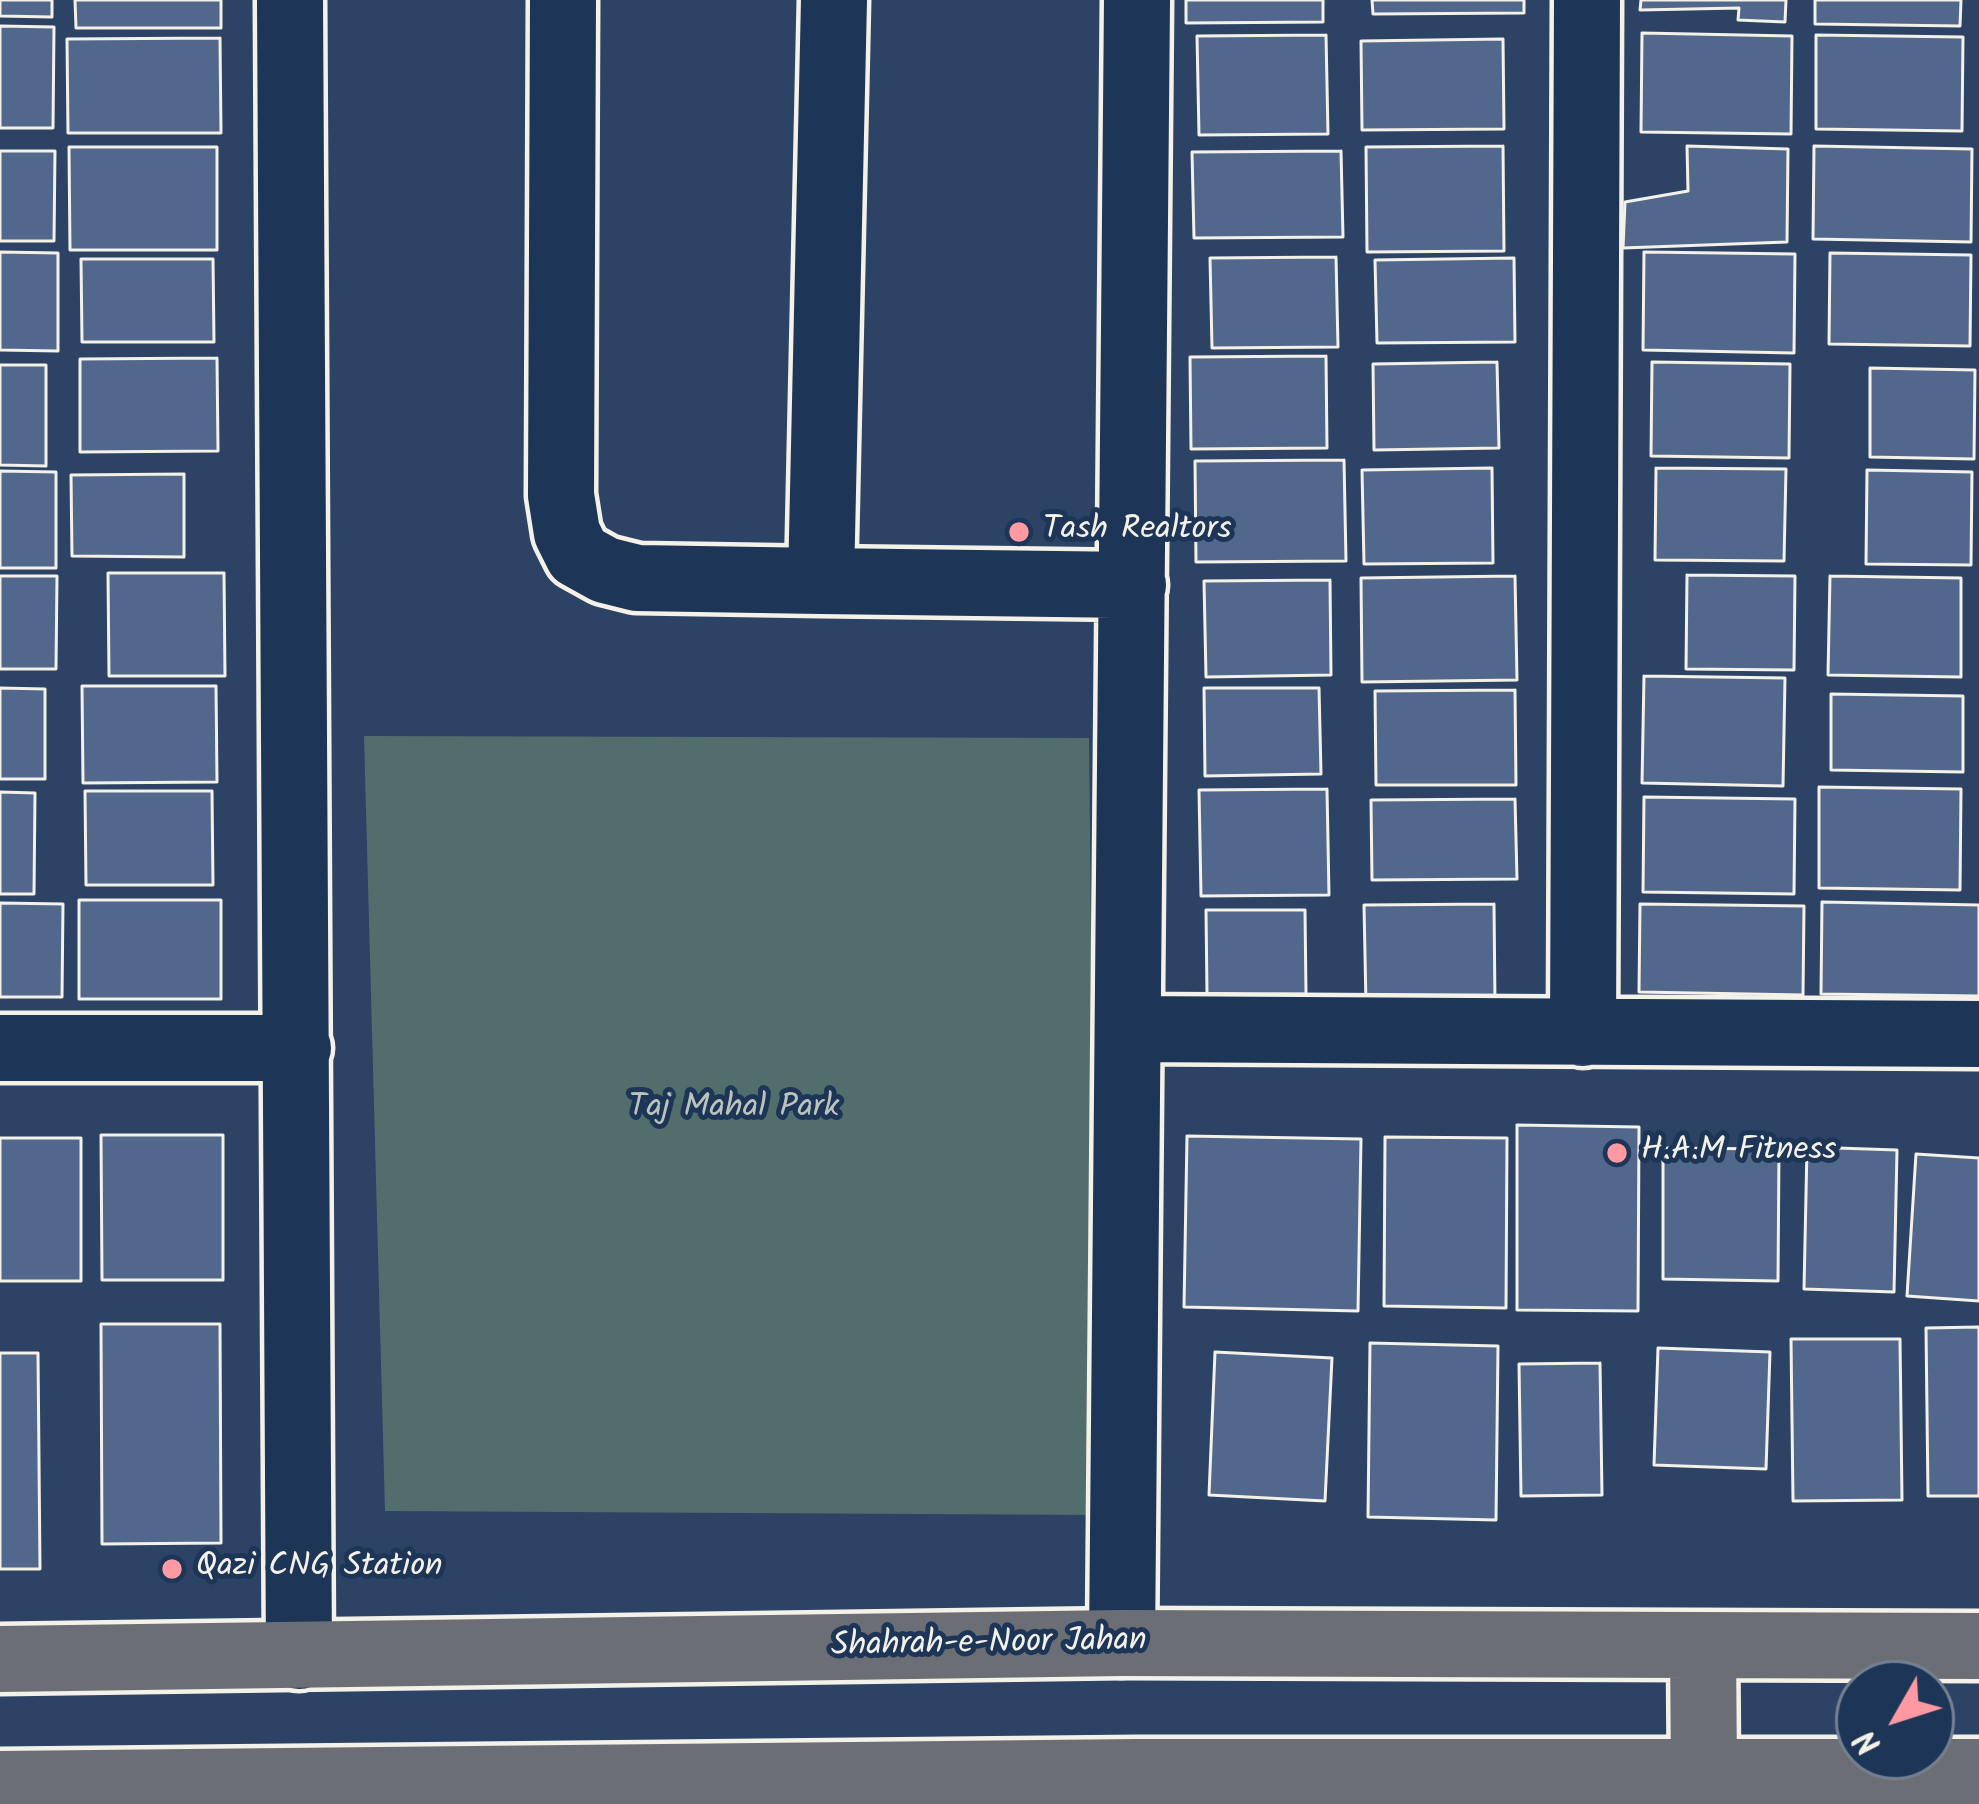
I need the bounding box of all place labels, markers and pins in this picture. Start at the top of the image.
place label: Tash Realtors [1043,512,1231,552]
marker: Tash Realtors [1006,519,1032,545]
place label: H.A.M Fitness [1641,1133,1837,1173]
marker: H.A.M Fitness [1604,1140,1630,1166]
place label: Qazi CNG Station [196,1549,443,1589]
marker: Qazi CNG Station [159,1556,185,1582]

